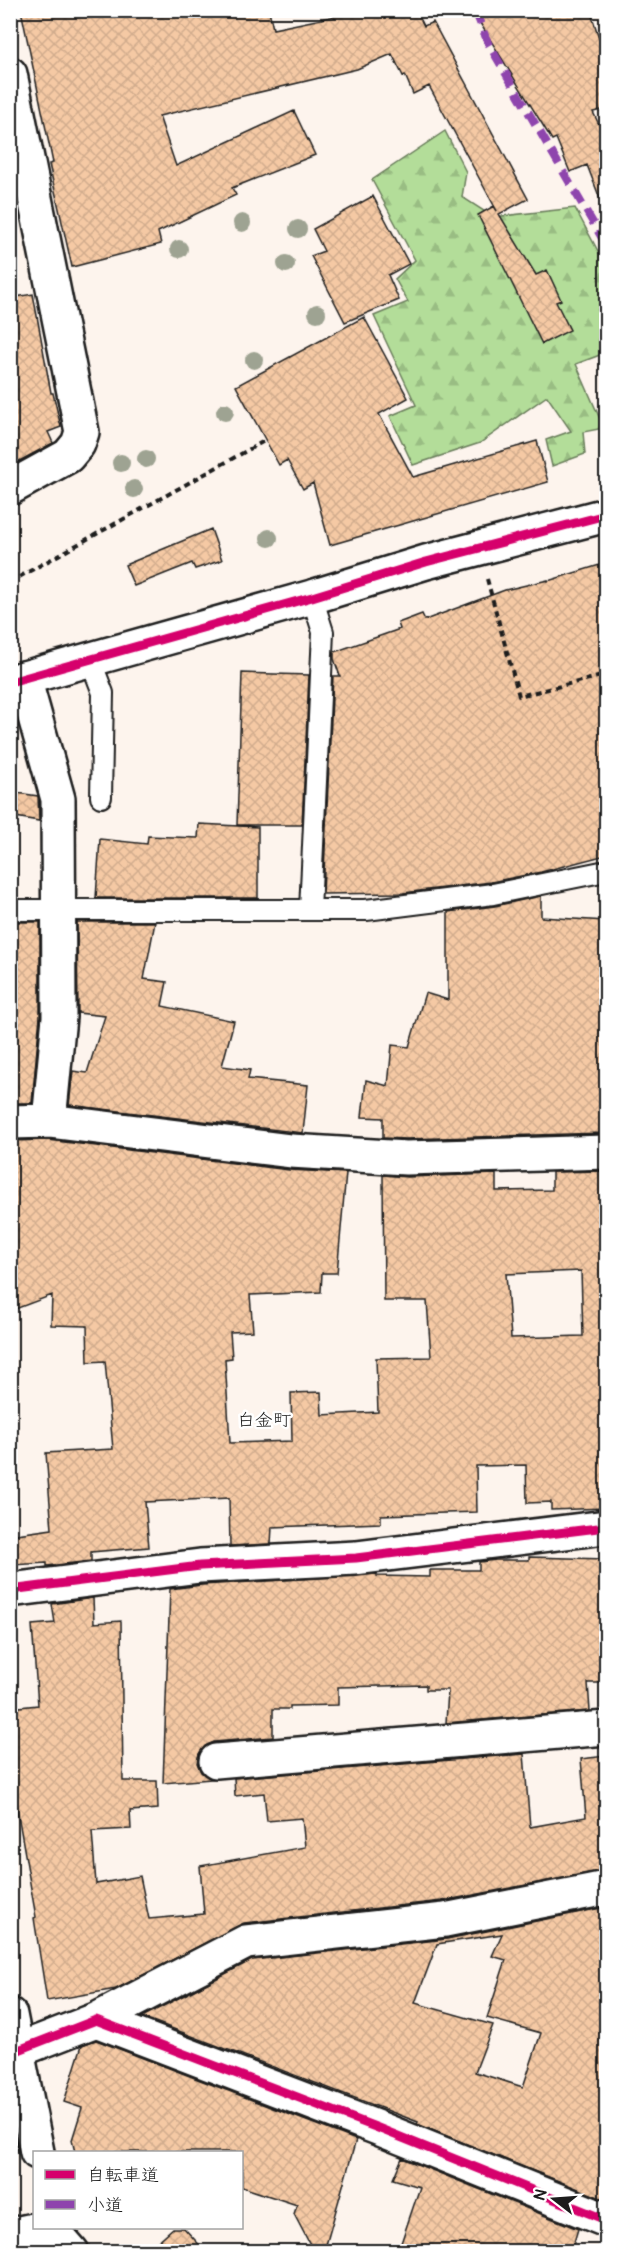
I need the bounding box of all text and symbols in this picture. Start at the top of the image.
district label: 白金町 [237,1409,291,1432]
legend [33,2151,243,2229]
text: 自転車道 [87,2164,159,2187]
north arrow [524,2169,584,2229]
text: N [529,2187,552,2203]
text: 小道 [87,2194,123,2217]

